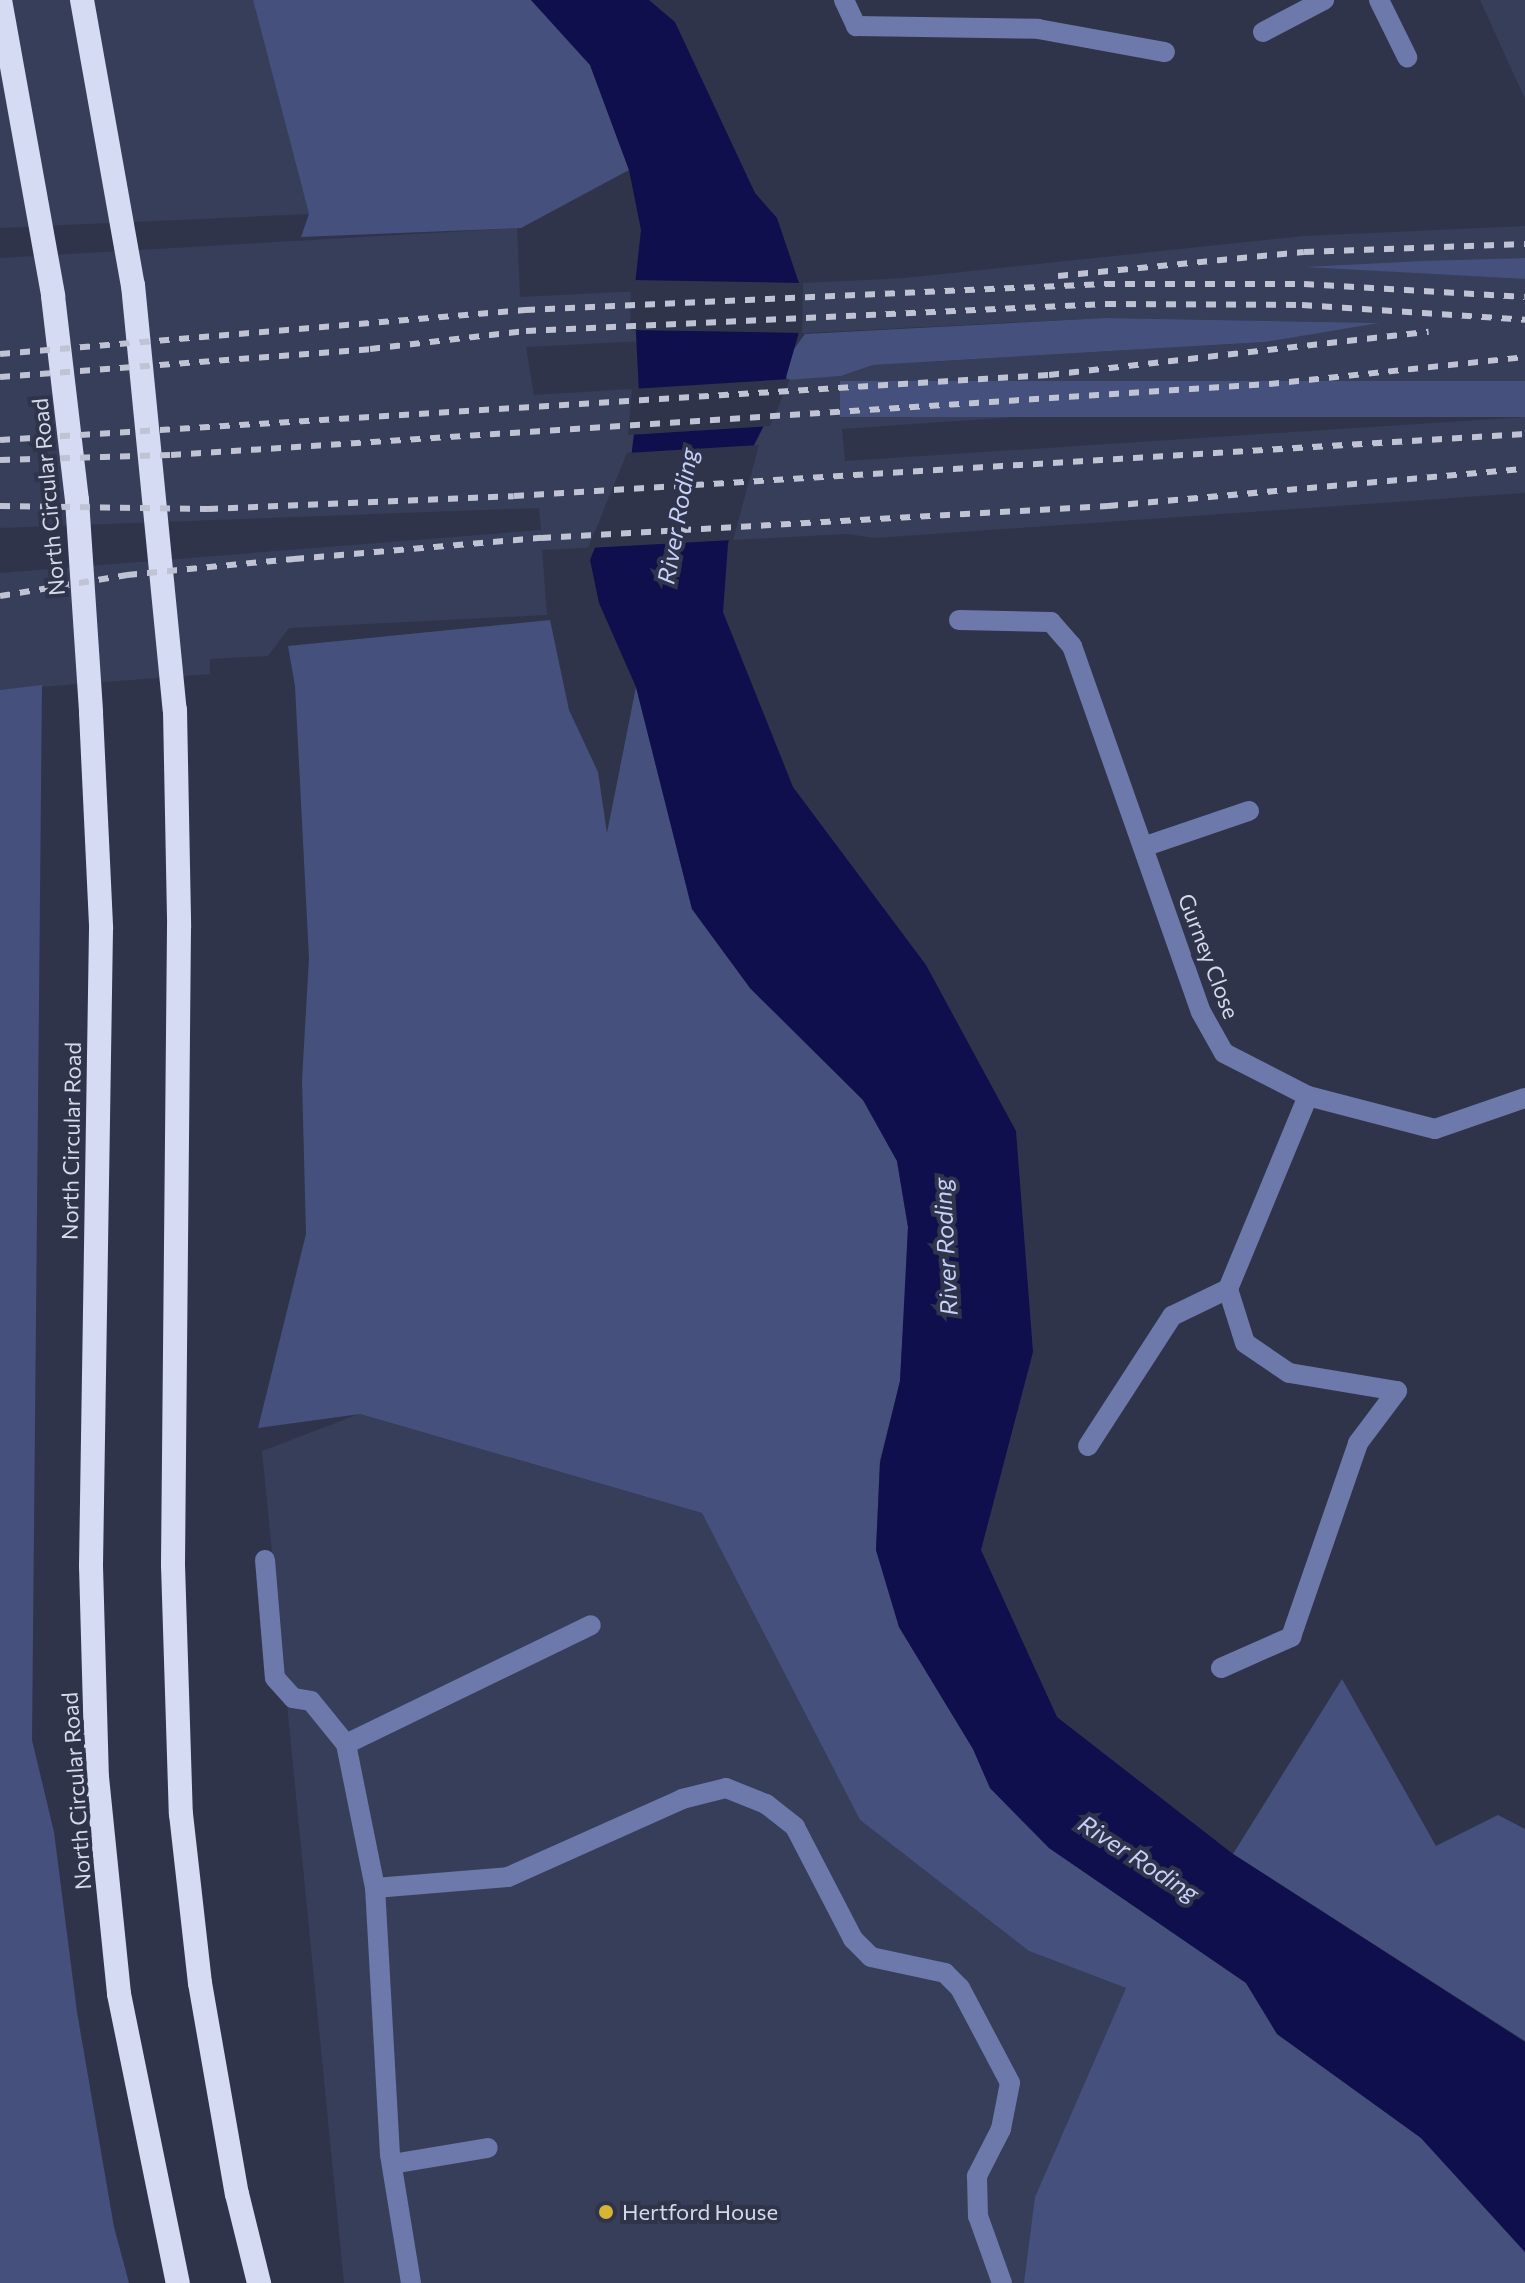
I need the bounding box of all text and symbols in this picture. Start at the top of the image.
street label: North Circular Road [26,397,70,597]
water label: River Roding [651,446,703,586]
street label: Gurney Close [1173,890,1245,1022]
street label: North Circular Road [56,1042,86,1240]
water label: River Roding [927,1178,963,1316]
street label: North Circular Road [56,1691,96,1891]
water label: River Roding [1073,1808,1205,1908]
place label: Hertford House [622,2199,778,2225]
marker: Hertford House [597,2203,615,2221]

